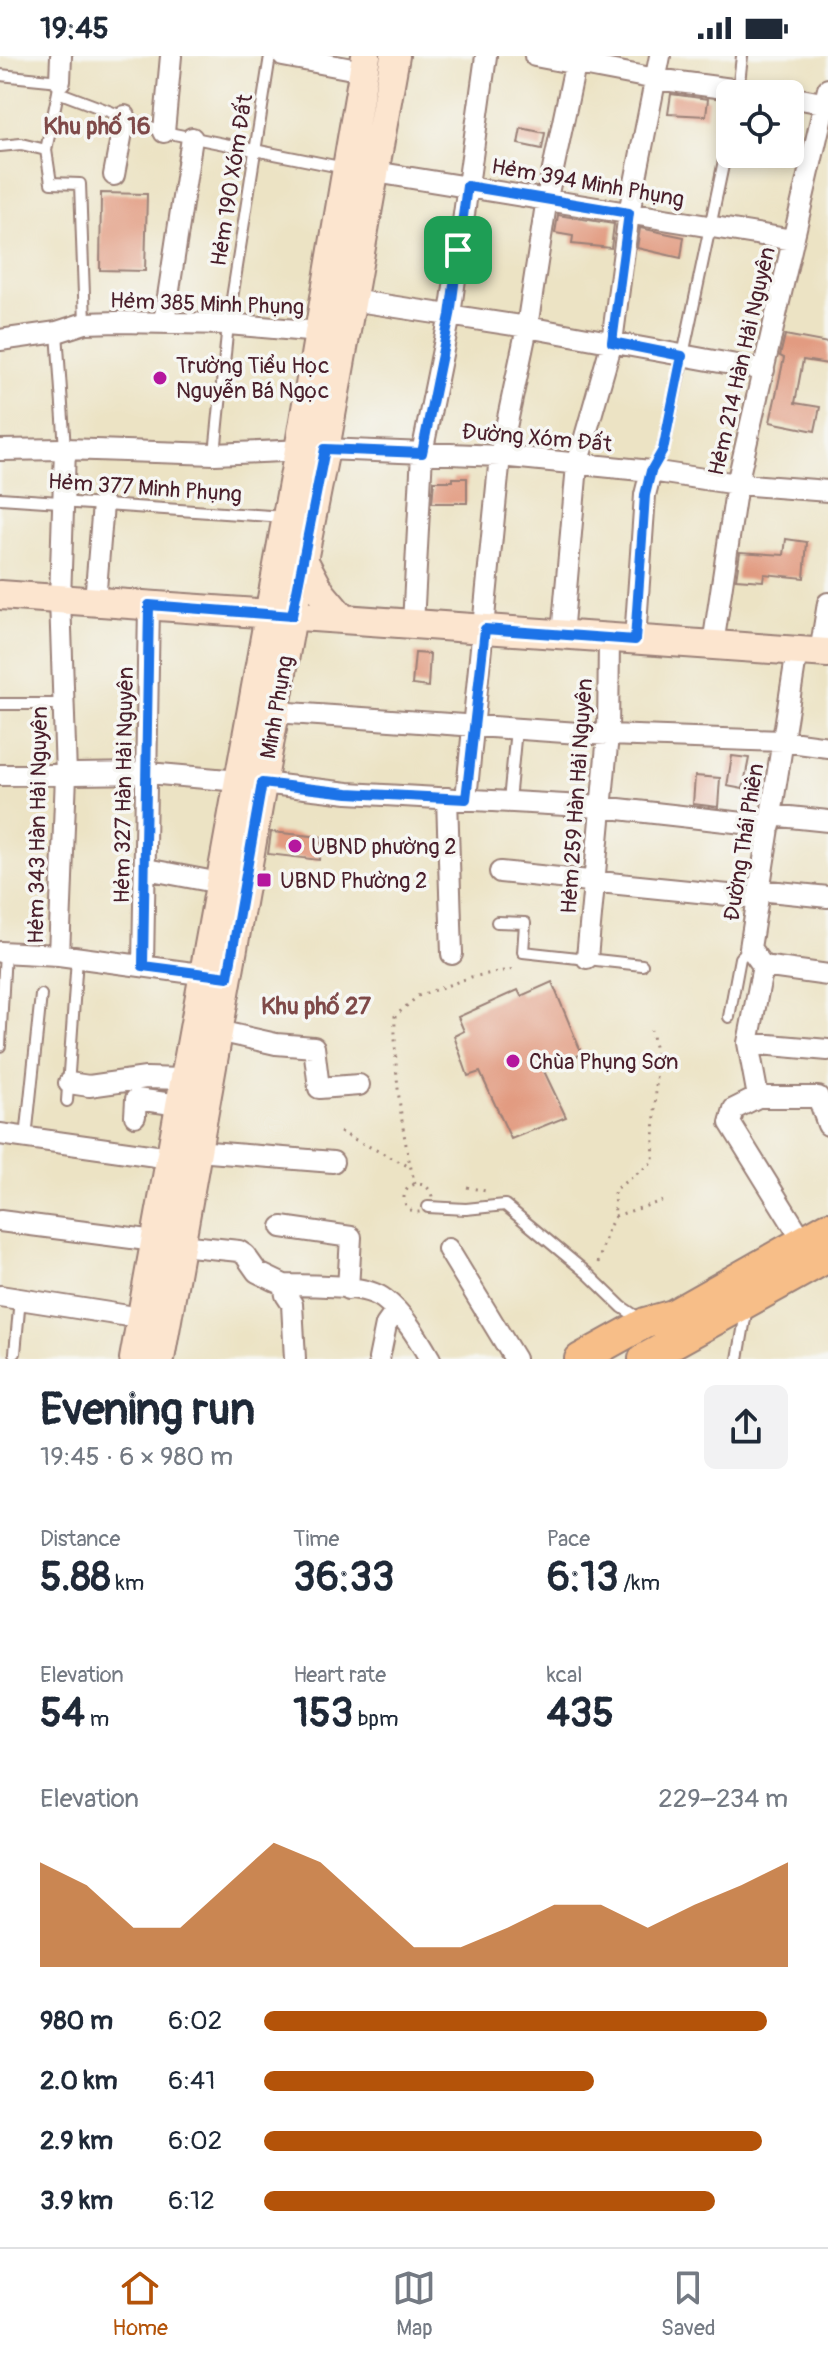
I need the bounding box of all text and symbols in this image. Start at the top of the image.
text: 19:45 [40,10,109,47]
map controls [716,80,804,168]
button: locate [716,80,804,168]
street label: Hẻm 190 Xóm Đất [205,92,259,268]
district label: Khu phố 16 [43,112,151,141]
street label: Hẻm 394 Minh Phụng [489,152,686,214]
pin [424,216,492,284]
icon: arrive [436,228,480,272]
street label: Hẻm 214 Hàn Hải Nguyên [702,244,782,478]
street label: Hẻm 385 Minh Phụng [109,287,304,321]
place label: Trường Tiểu Học Nguyễn Bá Ngọc [176,352,330,405]
marker: Trường Tiểu Học Nguyễn Bá Ngọc [151,369,169,387]
street label: Đường Xóm Đất [461,417,613,459]
street label: Hẻm 377 Minh Phụng [47,467,243,509]
street label: Minh Phụng [254,653,300,761]
street label: Hẻm 327 Hàn Hải Nguyên [108,666,140,904]
street label: Hẻm 259 Hàn Hải Nguyên [555,677,599,915]
street label: Hẻm 343 Hàn Hải Nguyên [22,706,54,944]
street label: Đường Thái Phiên [718,761,770,923]
place label: UBND phường 2 [311,833,457,861]
marker: UBND phường 2 [286,837,304,855]
place label: UBND Phường 2 [280,867,427,895]
marker: UBND Phường 2 [255,871,273,889]
district label: Khu phố 27 [261,992,371,1021]
place label: Chùa Phụng Sơn [529,1048,678,1076]
marker: Chùa Phụng Sơn [504,1052,522,1070]
text: Evening run [40,1383,255,1438]
button: share [704,1385,788,1469]
text: 19:45 · 6 × 980 m [40,1441,233,1473]
text: Distance [40,1525,120,1553]
text: Time [293,1525,339,1553]
text: Pace [547,1525,590,1553]
text: 5.88 [40,1553,111,1602]
text: 36:33 [293,1553,394,1602]
text: 6:13 [547,1553,619,1602]
text: km [111,1569,144,1597]
text: /km [619,1569,660,1597]
text: Elevation [40,1661,124,1689]
text: Heart rate [293,1661,386,1689]
text: kcal [547,1661,582,1689]
text: 54 [40,1689,85,1738]
text: 153 [293,1689,353,1738]
text: 435 [547,1689,614,1738]
text: m [85,1705,109,1733]
text: bpm [353,1705,398,1733]
text: Elevation [40,1783,139,1815]
text: 229–234 m [658,1783,788,1815]
text: 980 m [40,2005,113,2037]
text: 6:02 [168,2005,222,2037]
text: 2.0 km [40,2065,118,2097]
text: 6:41 [168,2065,215,2097]
text: 2.9 km [40,2125,113,2157]
text: 6:02 [168,2125,222,2157]
text: 3.9 km [40,2185,113,2217]
text: 6:12 [168,2185,215,2217]
tab: Home [112,2266,168,2342]
tab: Map [392,2266,436,2342]
tab: Saved [661,2266,716,2342]

